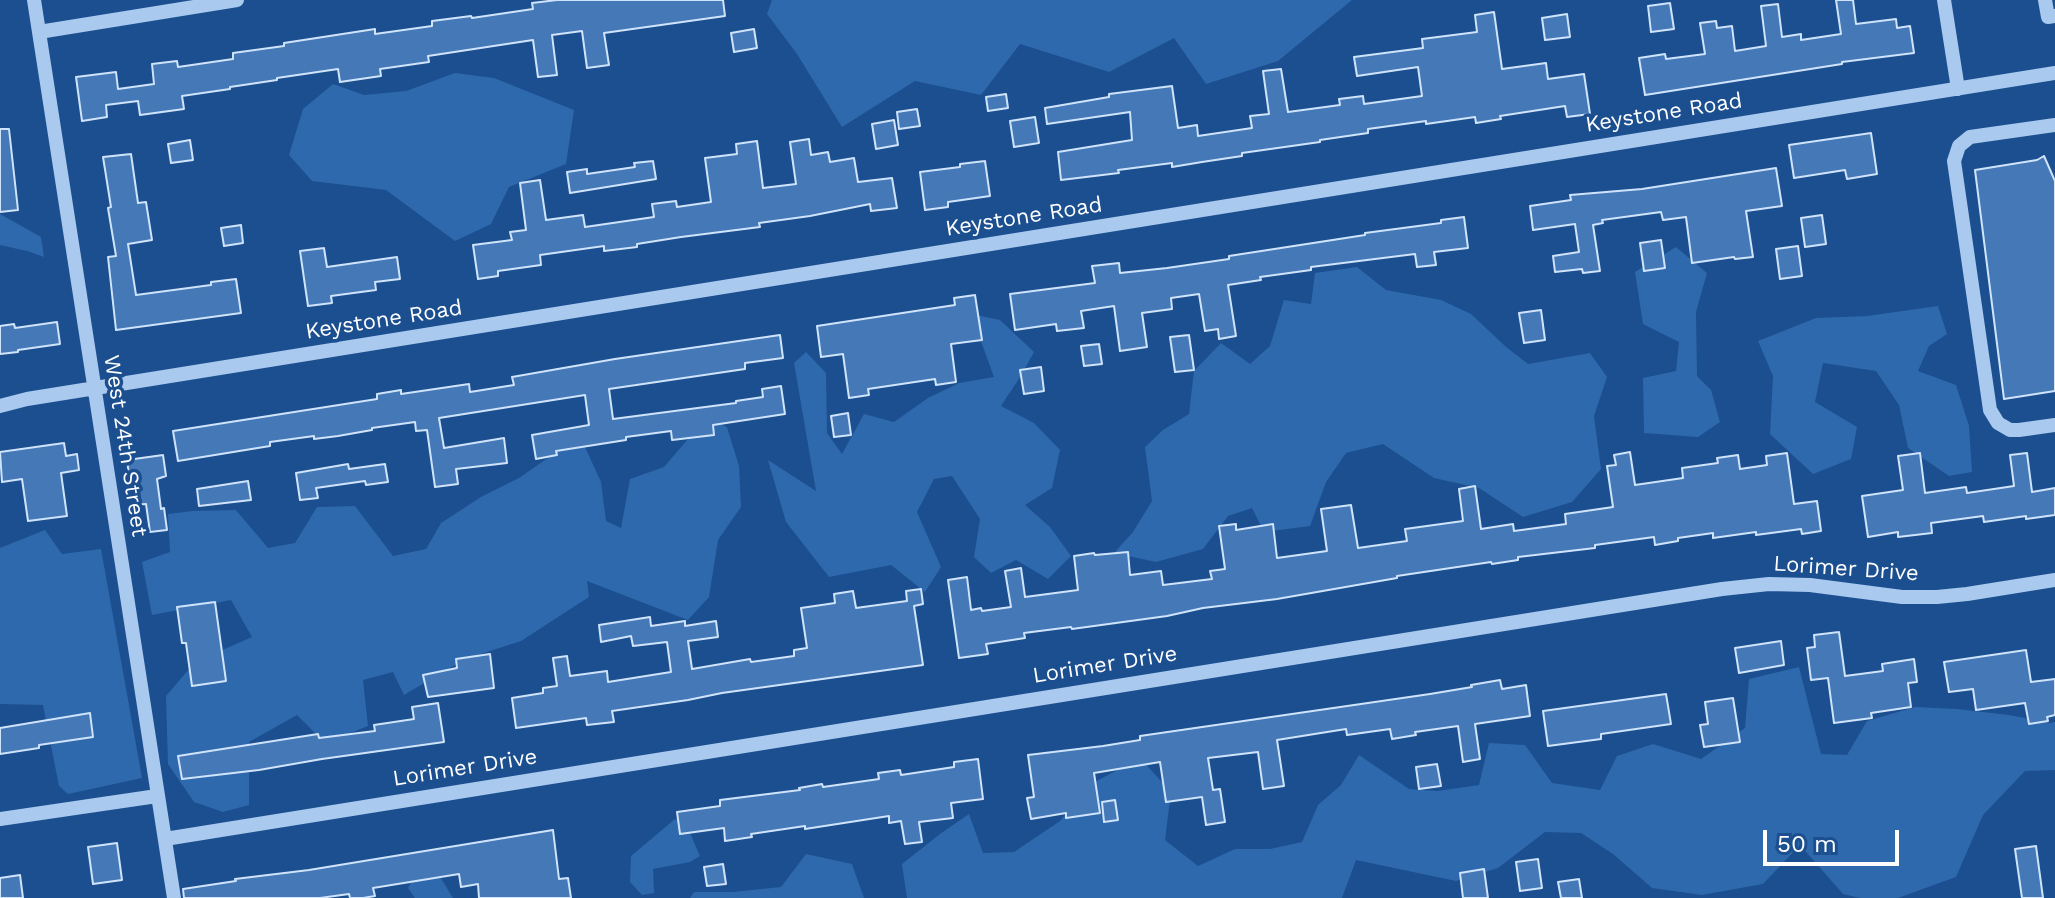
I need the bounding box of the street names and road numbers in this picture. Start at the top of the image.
street label: Keystone Road [1584,88,1744,138]
street label: Keystone Road [944,192,1104,242]
street label: Keystone Road [304,295,464,345]
street label: West 24th Street [98,353,152,539]
street label: Lorimer Drive [1772,551,1920,587]
street label: Lorimer Drive [1031,641,1179,689]
street label: Lorimer Drive [391,744,539,792]

